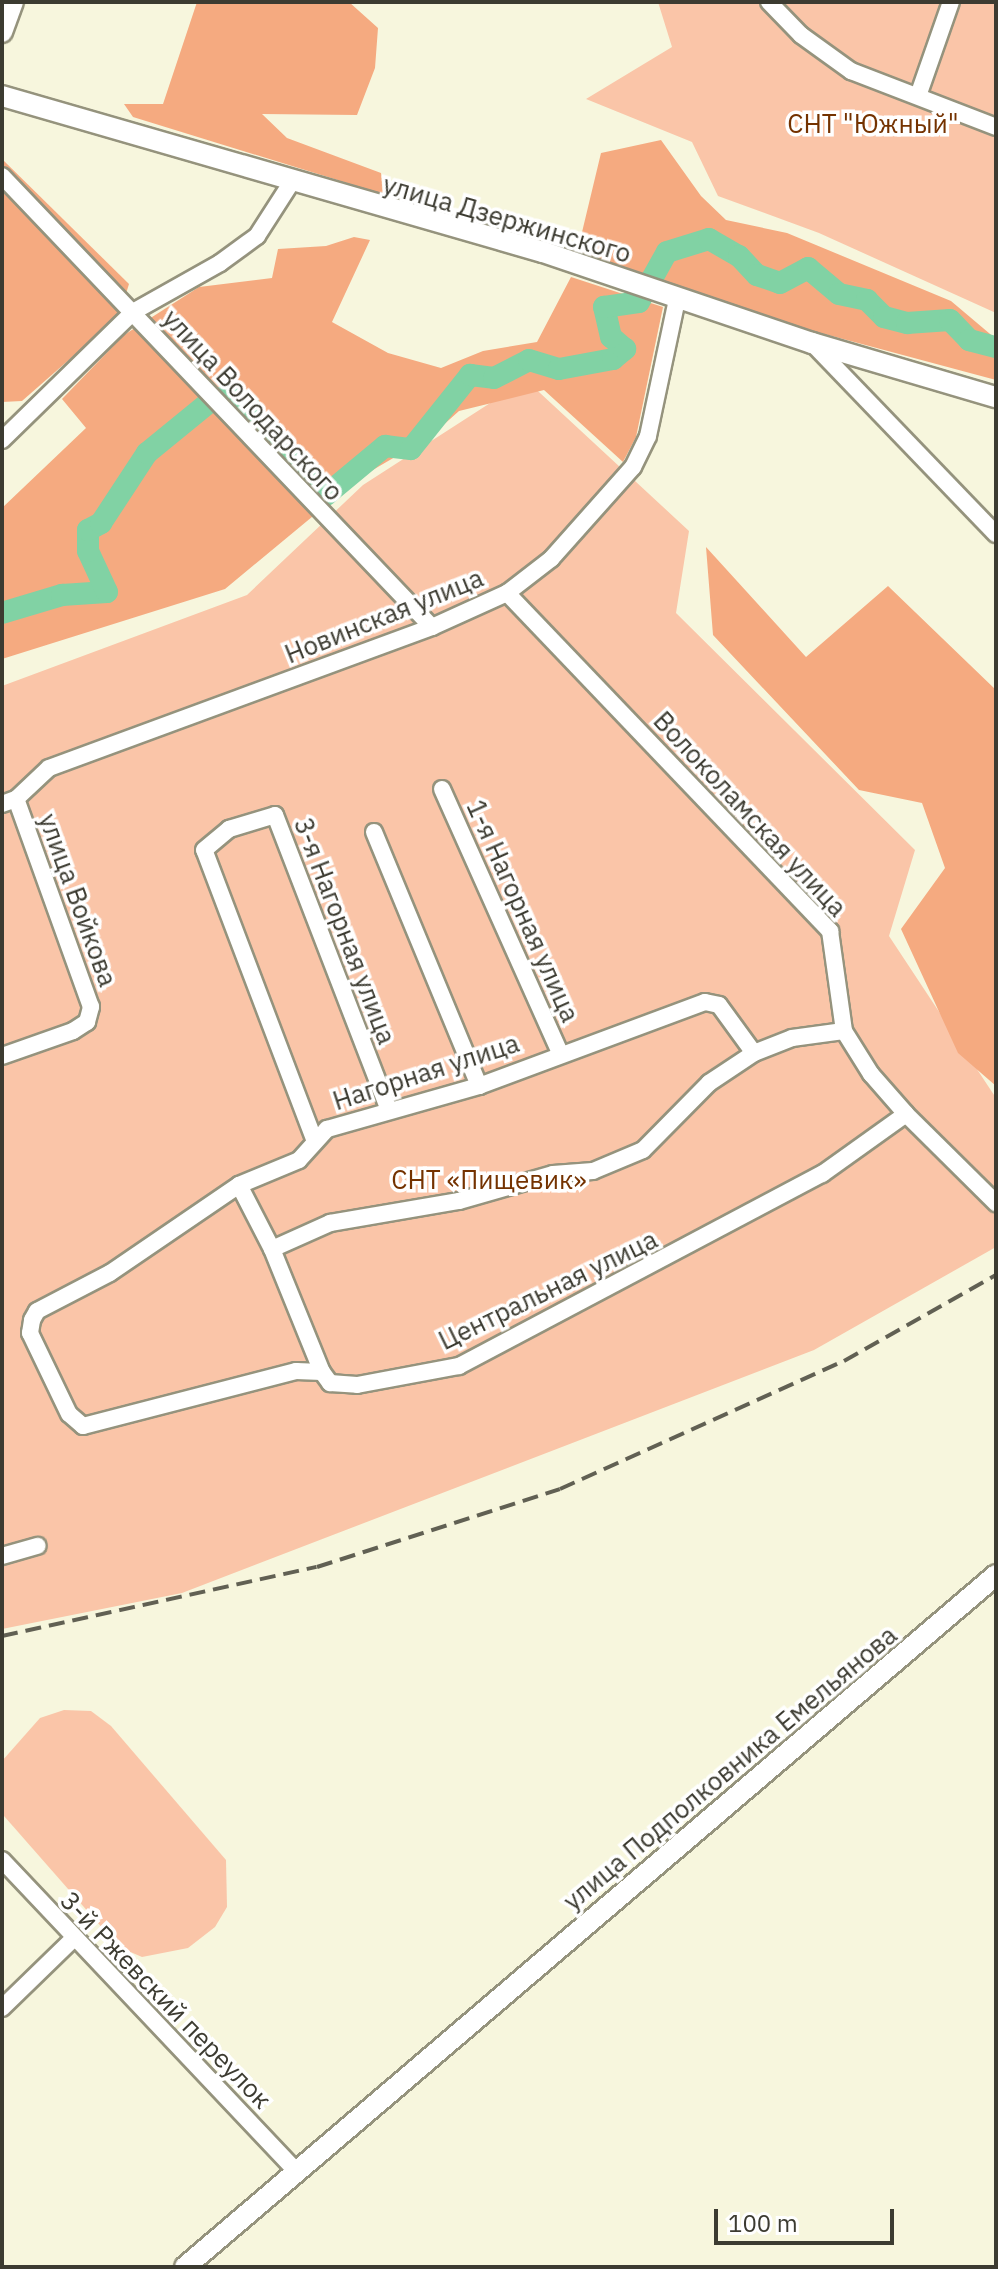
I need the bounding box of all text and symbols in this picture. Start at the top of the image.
park label: СНТ "Южный" [787,108,959,140]
street label: улица Дзержинского [379,169,635,269]
street label: улица Володарского [156,303,350,507]
street label: Новинская улица [280,562,488,670]
street label: Волоколамская улица [647,705,853,923]
street label: 1-я Нагорная улица [460,795,586,1027]
street label: улица Войкова [32,809,124,991]
street label: 3-я Нагорная улица [287,813,403,1049]
street label: Нагорная улица [329,1027,523,1117]
park label: СНТ «Пищевик» [391,1164,587,1196]
street label: Центральная улица [434,1224,662,1356]
street label: улица Подполковника Емельянова [557,1619,903,1917]
street label: 3-й Ржевский переулок [54,1885,278,2115]
scale bar [718,2193,898,2243]
text: 100 m [728,2207,798,2239]

